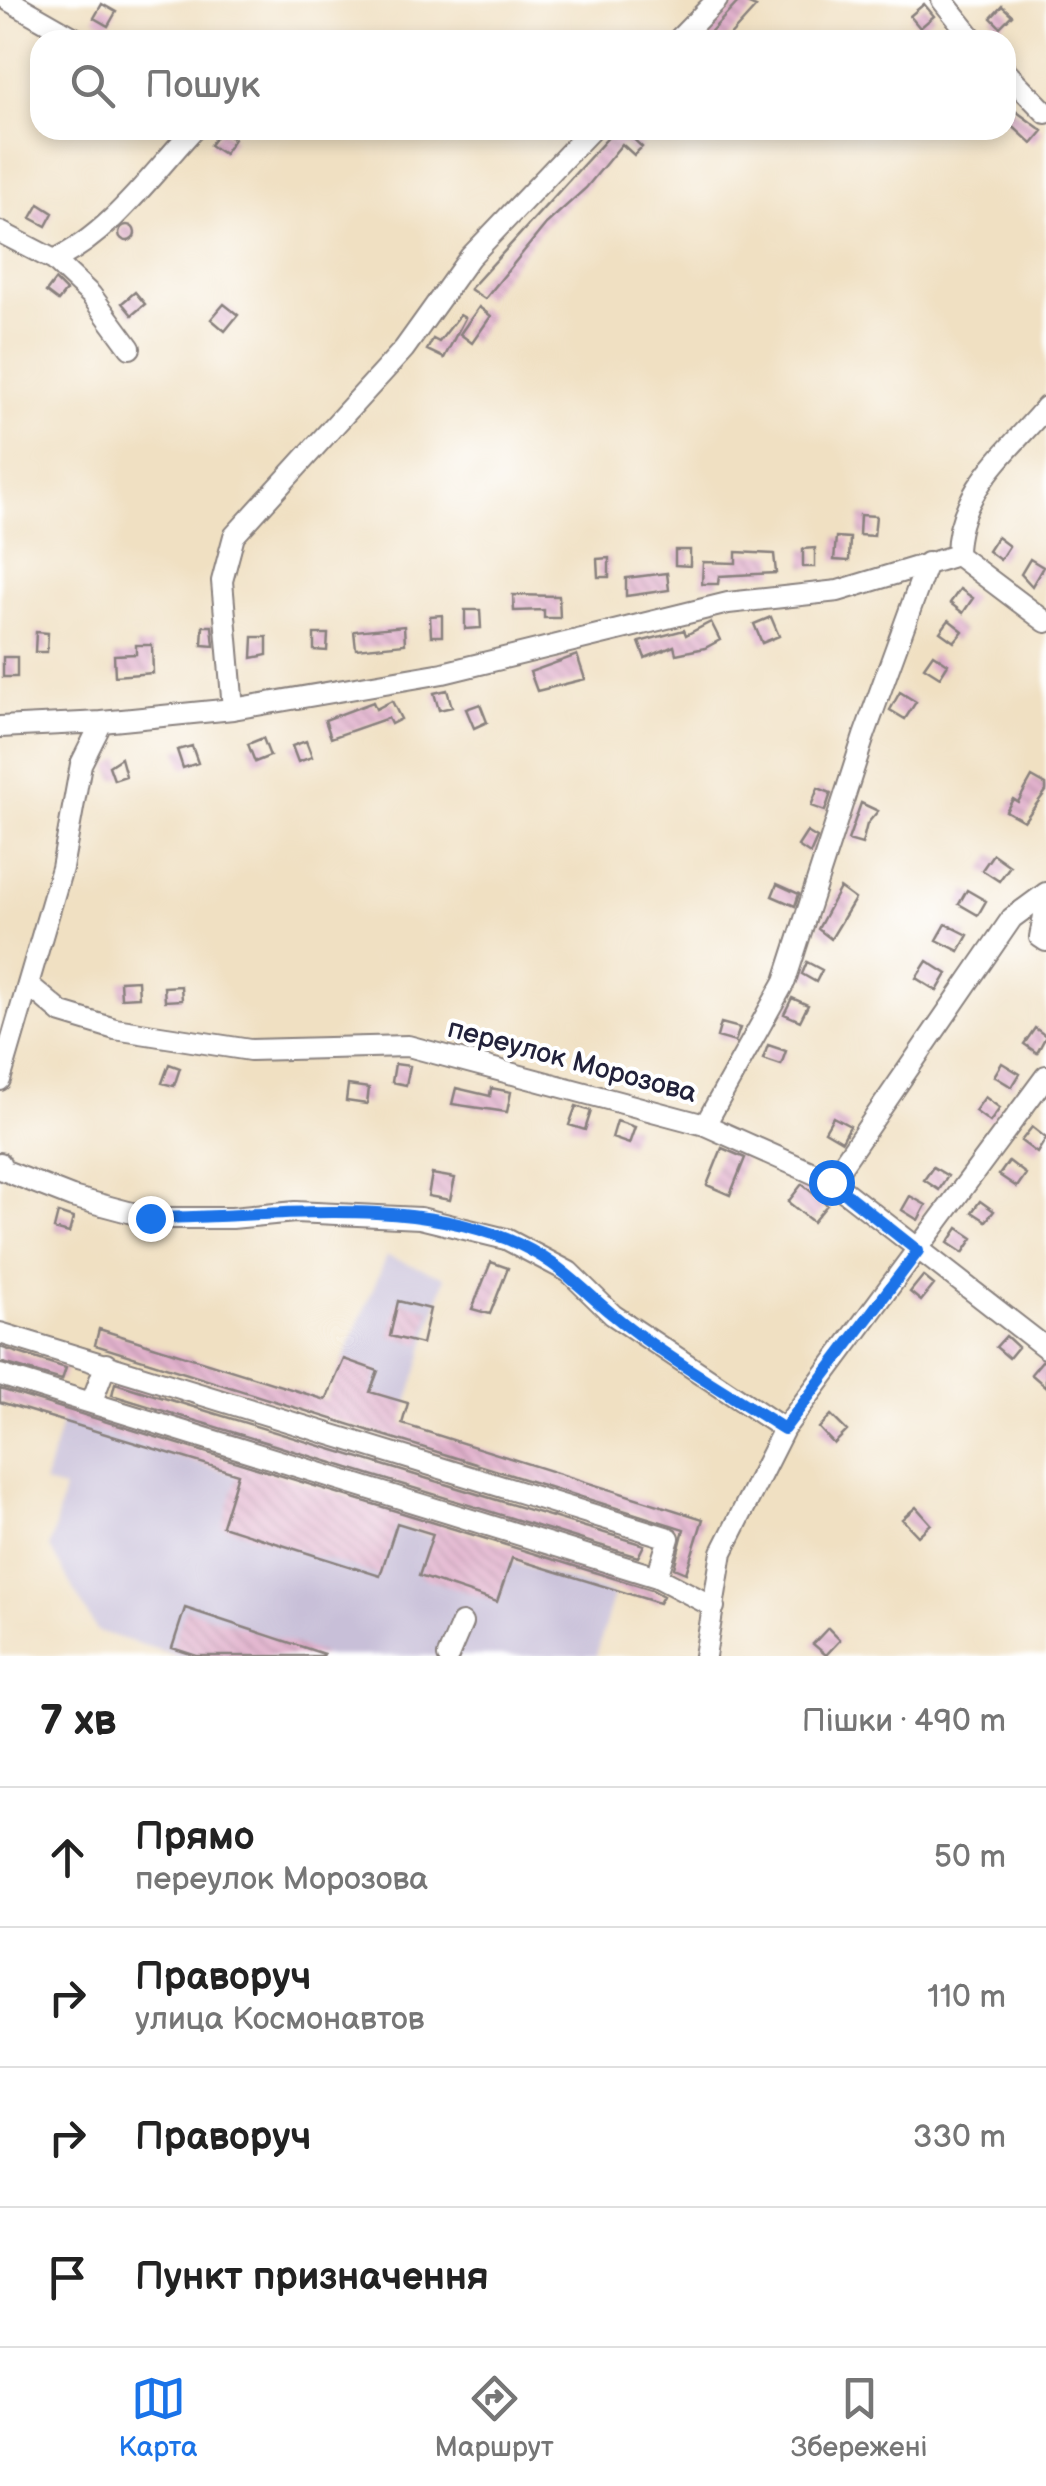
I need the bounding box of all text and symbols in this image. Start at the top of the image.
search box [30,30,1016,140]
icon: search [65,58,120,113]
text: Пошук [145,63,260,108]
street label: переулок Морозова [444,1012,701,1110]
route start [809,1160,855,1206]
route end [128,1196,174,1242]
text: 7 хв [40,1696,116,1747]
text: Пішки · 490 m [802,1702,1006,1741]
text: Прямо [135,1815,254,1860]
icon: ahead [40,1830,95,1885]
text: 50 m [934,1838,1006,1877]
text: переулок Морозова [135,1860,428,1899]
text: Праворуч [135,1955,311,2000]
icon: right [40,1970,95,2025]
text: 110 m [927,1978,1006,2017]
text: улица Космонавтов [135,2000,424,2039]
icon: right [40,2110,95,2165]
text: Праворуч [135,2115,311,2160]
text: 330 m [913,2118,1006,2157]
icon: arrive [40,2250,95,2305]
text: Пункт призначення [135,2255,489,2300]
tab: Карта [119,2371,197,2464]
tab: Маршрут [435,2371,554,2464]
tab: Збережені [791,2371,927,2464]

